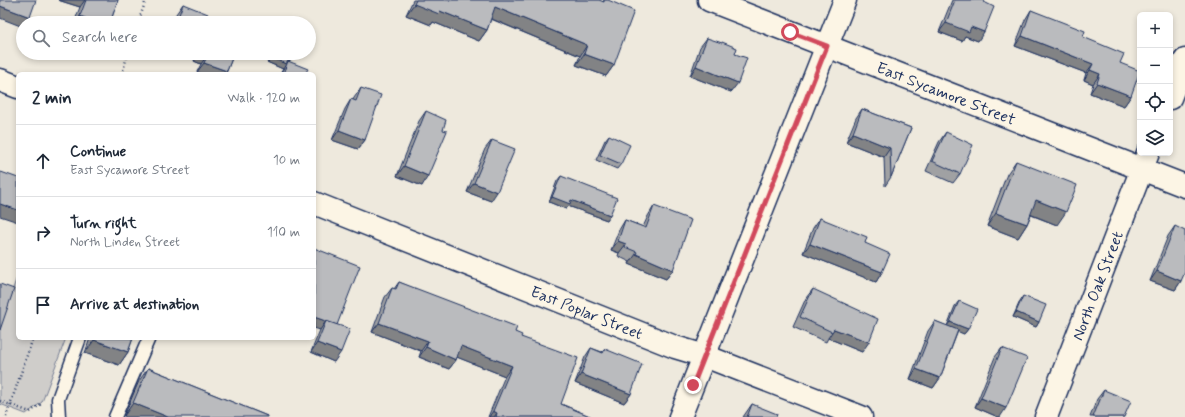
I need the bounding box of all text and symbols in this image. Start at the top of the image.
map controls [1137,12,1173,156]
button: + [1137,12,1173,48]
search box [16,16,316,60]
route start [781,23,799,41]
icon: search [30,27,52,49]
text: Search here [62,28,138,48]
button: − [1137,48,1173,84]
street label: East Sycamore Street [873,58,1019,131]
button: locate [1137,84,1173,120]
text: 2 min [32,87,72,109]
text: Walk · 120 m [228,90,300,107]
button: layers [1137,120,1173,156]
text: Continue [70,142,126,162]
icon: ahead [32,150,54,172]
text: 10 m [273,152,300,169]
text: East Sycamore Street [70,162,190,179]
text: Turn right [70,214,137,234]
icon: right [32,222,54,244]
text: 110 m [267,224,300,241]
street label: North Oak Street [1068,228,1129,344]
text: North Linden Street [70,234,180,251]
street label: East Poplar Street [527,282,646,345]
icon: arrive [32,294,54,316]
text: Arrive at destination [70,295,199,315]
route end [684,376,702,394]

